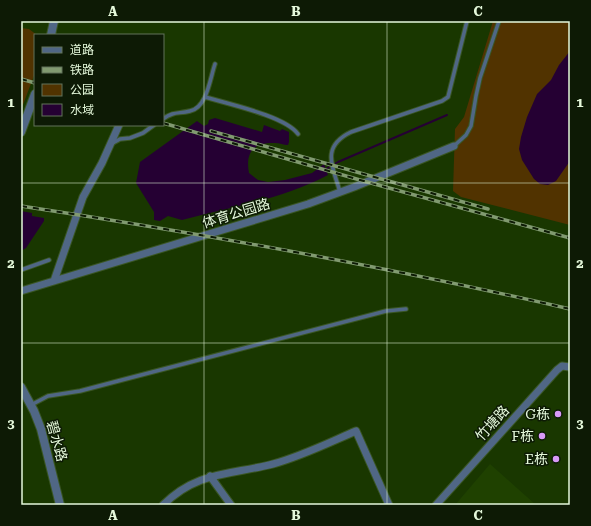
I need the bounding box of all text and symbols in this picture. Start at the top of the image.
text: A [108,4,118,19]
text: B [291,4,301,19]
text: C [473,4,483,19]
legend [34,34,164,126]
text: 道路 [70,43,94,57]
text: 铁路 [70,63,94,77]
text: 公园 [70,83,94,97]
text: 1 [7,95,15,110]
text: 1 [576,95,584,110]
text: 水域 [70,103,94,117]
street label: 体育公园路 [200,195,272,231]
text: 2 [7,256,15,271]
text: 2 [576,256,584,271]
street label: 竹塘路 [472,402,512,444]
place label: G栋 [525,406,550,422]
marker: G栋 [553,409,563,419]
text: 3 [7,416,15,431]
text: 3 [576,416,584,431]
street label: 碧水路 [44,419,70,463]
place label: F栋 [512,428,534,444]
marker: F栋 [537,431,547,441]
place label: E栋 [525,451,548,467]
marker: E栋 [551,454,561,464]
text: A [108,508,118,523]
text: B [291,508,301,523]
text: C [473,508,483,523]

